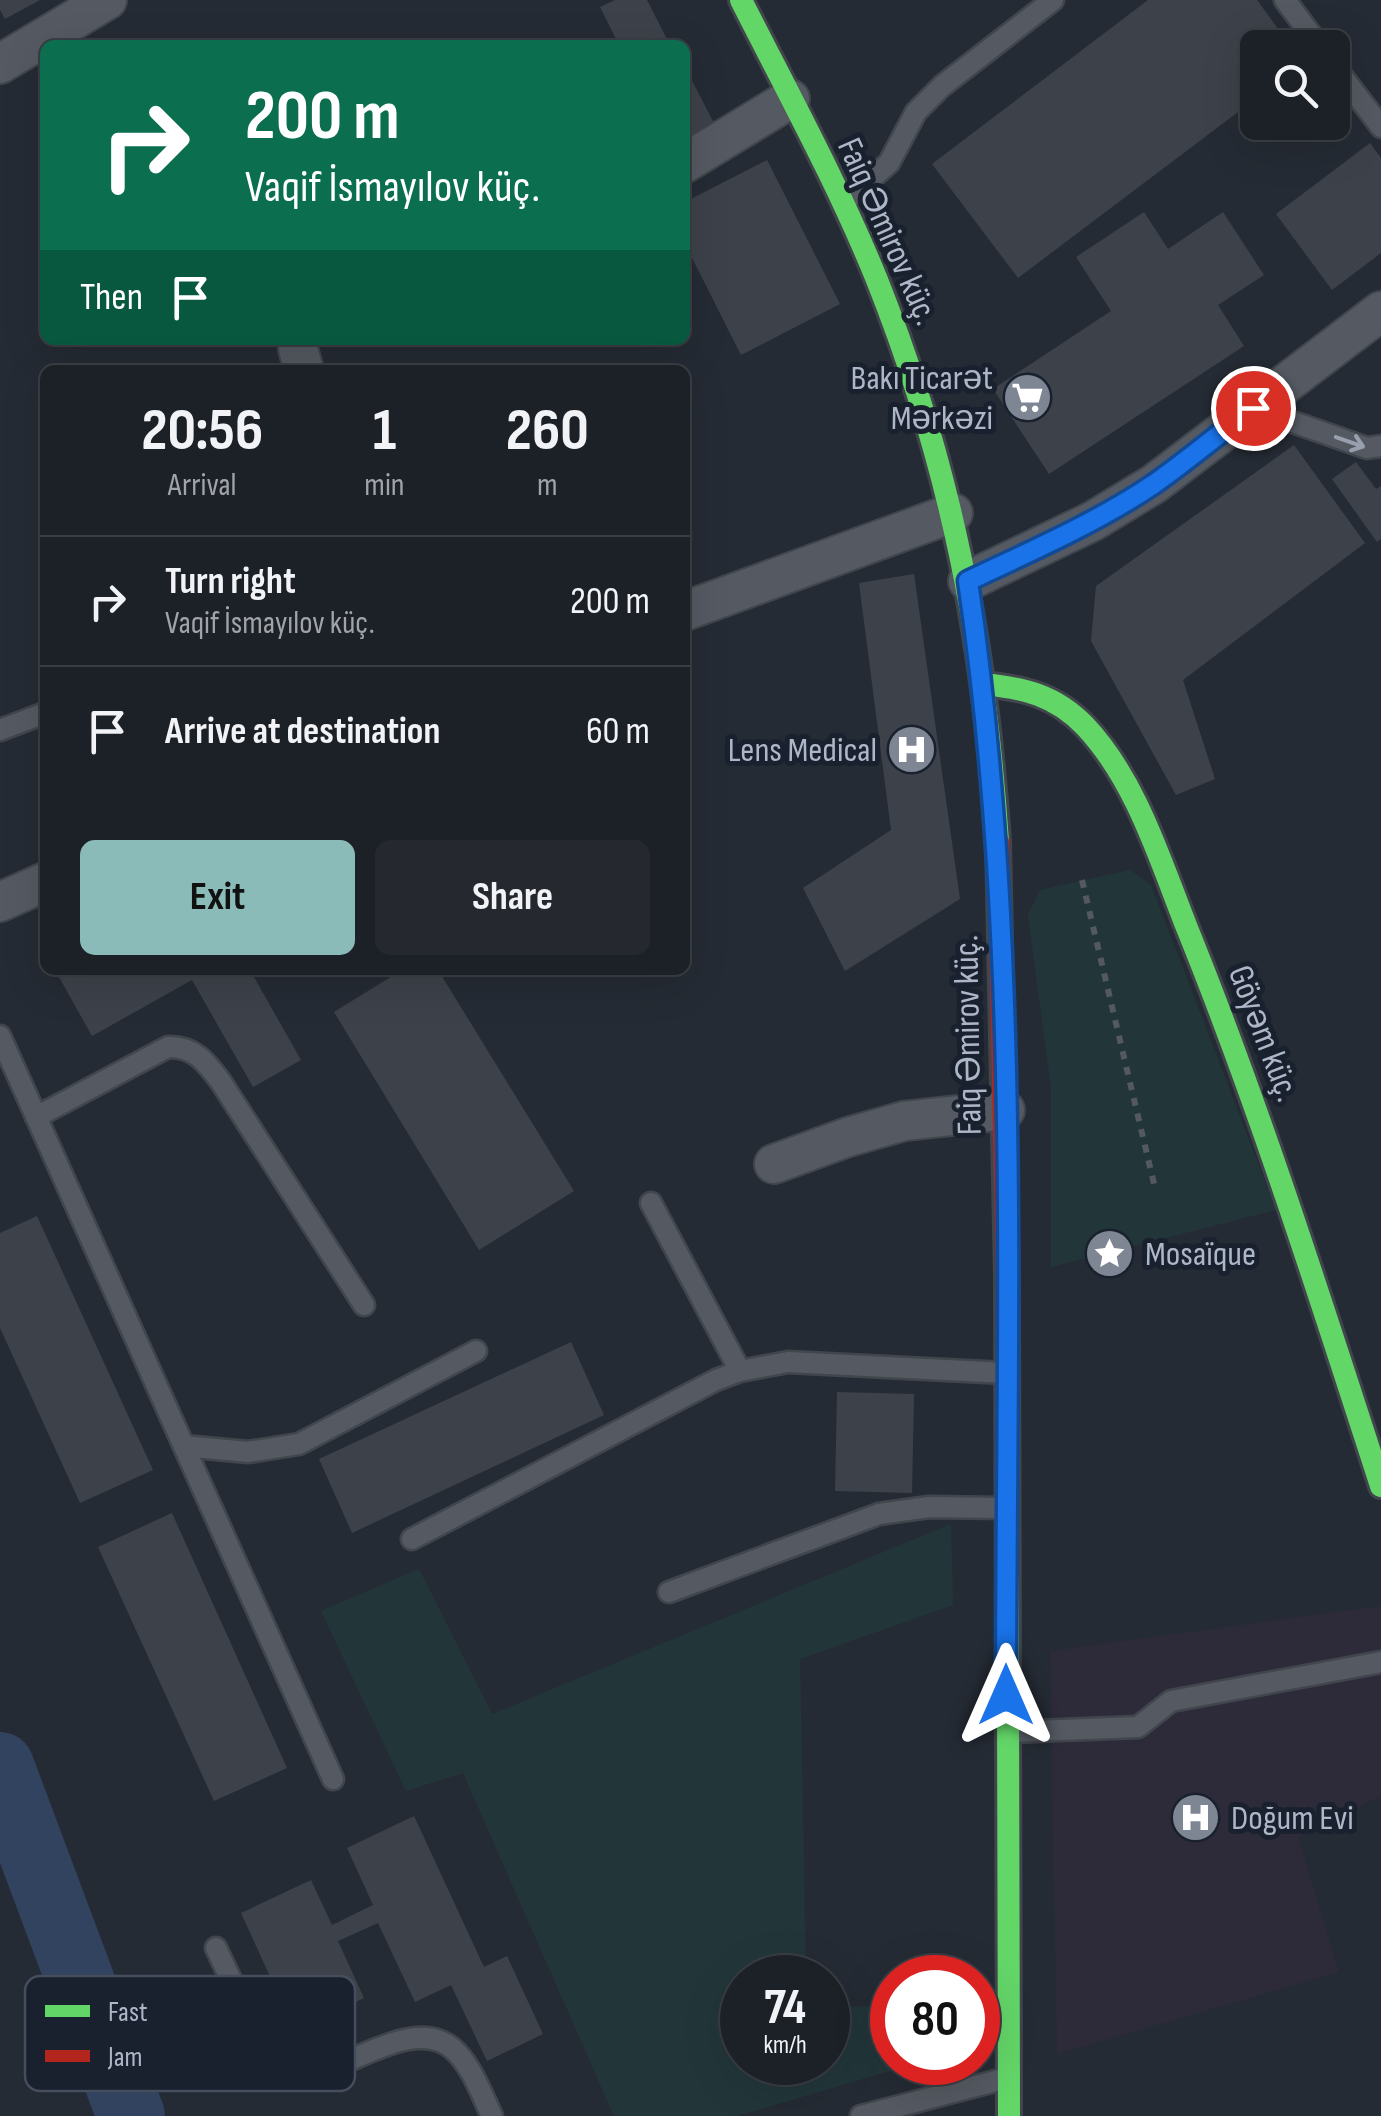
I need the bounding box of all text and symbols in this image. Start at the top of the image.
map controls [1240,30,1350,140]
button: search [1240,30,1350,140]
text: 200 m [245,75,400,159]
icon: right [80,80,210,210]
street label: Faiq Əmirov küç. [827,131,948,332]
text: Vaqif İsmayılov küç. [245,160,540,215]
icon: arrive [163,270,218,325]
text: Then [80,275,143,320]
place label: Bakı Ticarət Mərkəzi [850,357,993,440]
pin [1211,366,1296,451]
supermarket icon: Bakı Ticarət Mərkəzi [1002,371,1054,423]
icon: arrive [1226,381,1281,436]
text: 20:56 [141,395,263,467]
text: 1 [373,395,396,467]
text: 260 [506,395,589,467]
one-way arrow [1333,434,1365,452]
text: Arrival [168,466,237,505]
text: min [364,466,405,505]
text: m [537,466,558,505]
text: Turn right [165,559,296,604]
icon: right [80,574,135,629]
text: 200 m [570,579,650,624]
text: Vaqif İsmayılov küç. [165,604,375,643]
icon: arrive [80,704,135,759]
text: Arrive at destination [165,709,440,754]
text: 60 m [586,709,650,754]
hospital icon: Lens Medical [886,723,938,775]
place label: Lens Medical [728,729,877,772]
button: Exit [80,840,355,955]
button: Share [375,840,650,955]
street label: Faiq Əmirov küç. [945,934,992,1135]
street label: Göyəm küç. [1218,959,1309,1108]
place icon: Mosaïque [1084,1227,1136,1279]
place label: Mosaïque [1145,1233,1256,1276]
position arrow [954,1643,1058,1747]
hospital icon: Doğum Evi [1170,1791,1222,1843]
place label: Doğum Evi [1231,1797,1354,1840]
speed limit sign: 80 [870,1955,1000,2085]
legend [25,1976,355,2091]
text: 74 [764,1978,806,2038]
text: Fast [108,1996,147,2029]
text: km/h [763,2030,807,2061]
text: Jam [107,2041,143,2074]

